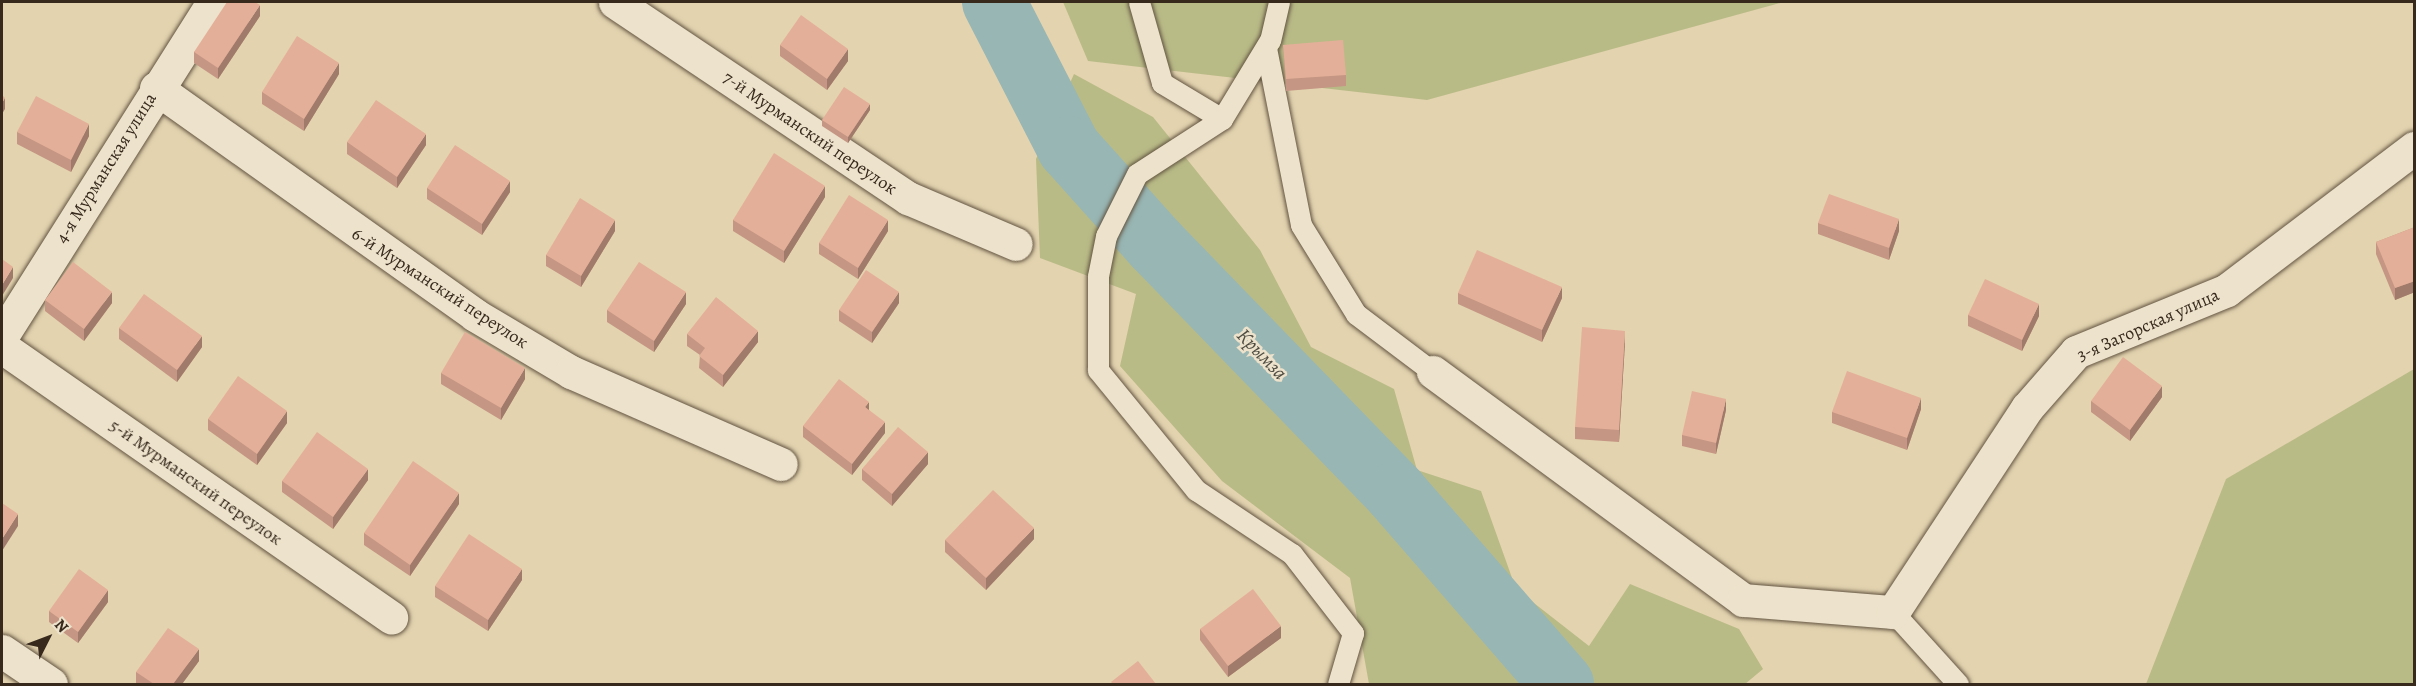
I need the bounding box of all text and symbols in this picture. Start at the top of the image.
street label: 7-й Мурманский переулок [719,67,901,199]
street label: 4-я Мурманская улица [51,89,161,247]
street label: 6-й Мурманский переулок [348,223,532,353]
street label: 3-я Загорская улица [2074,284,2222,366]
water label: Крымза [1232,323,1292,385]
street label: 5-й Мурманский переулок [106,414,286,550]
north arrow [18,608,78,668]
text: N [49,614,73,638]

